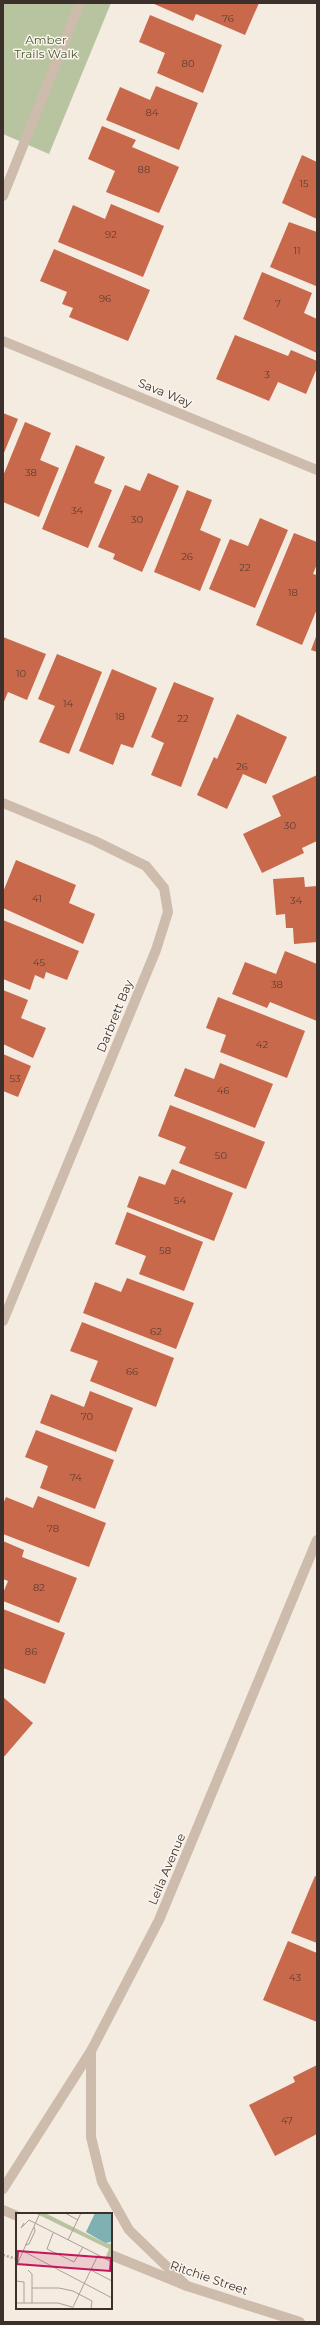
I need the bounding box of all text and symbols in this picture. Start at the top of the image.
house number: 76 [222,12,234,25]
park label: Amber Trails Walk [14,32,79,61]
house number: 80 [182,57,195,70]
house number: 84 [146,106,159,119]
house number: 88 [138,163,150,176]
house number: 15 [299,177,309,190]
house number: 92 [105,228,117,241]
house number: 11 [293,244,301,257]
house number: 96 [99,292,111,305]
house number: 7 [275,297,281,310]
house number: 3 [264,368,270,381]
street label: Sava Way [136,375,195,410]
house number: 38 [25,466,37,479]
house number: 34 [71,504,84,517]
house number: 30 [131,513,144,526]
house number: 26 [181,550,193,563]
house number: 22 [239,561,251,574]
house number: 18 [288,586,298,599]
house number: 10 [16,667,26,680]
house number: 14 [63,697,73,710]
house number: 18 [115,710,125,723]
house number: 22 [177,712,189,725]
house number: 26 [236,760,248,773]
house number: 30 [284,819,297,832]
house number: 41 [32,892,42,905]
house number: 34 [290,894,303,907]
house number: 45 [33,956,45,969]
street label: Darbrett Bay [93,977,136,1054]
house number: 38 [271,978,283,991]
house number: 42 [256,1038,268,1051]
house number: 53 [9,1072,21,1085]
house number: 46 [217,1084,229,1097]
house number: 50 [215,1149,228,1162]
house number: 54 [174,1194,187,1207]
house number: 58 [159,1244,171,1257]
house number: 62 [150,1325,162,1338]
house number: 66 [126,1365,138,1378]
house number: 70 [81,1410,94,1423]
house number: 74 [70,1471,82,1484]
house number: 78 [47,1522,59,1535]
house number: 82 [33,1581,45,1594]
house number: 86 [25,1645,37,1658]
street label: Leila Avenue [145,1831,188,1907]
house number: 43 [289,1971,301,1984]
house number: 47 [281,2114,293,2127]
inset map [16,2213,112,2309]
street label: Ritchie Street [168,2257,250,2298]

